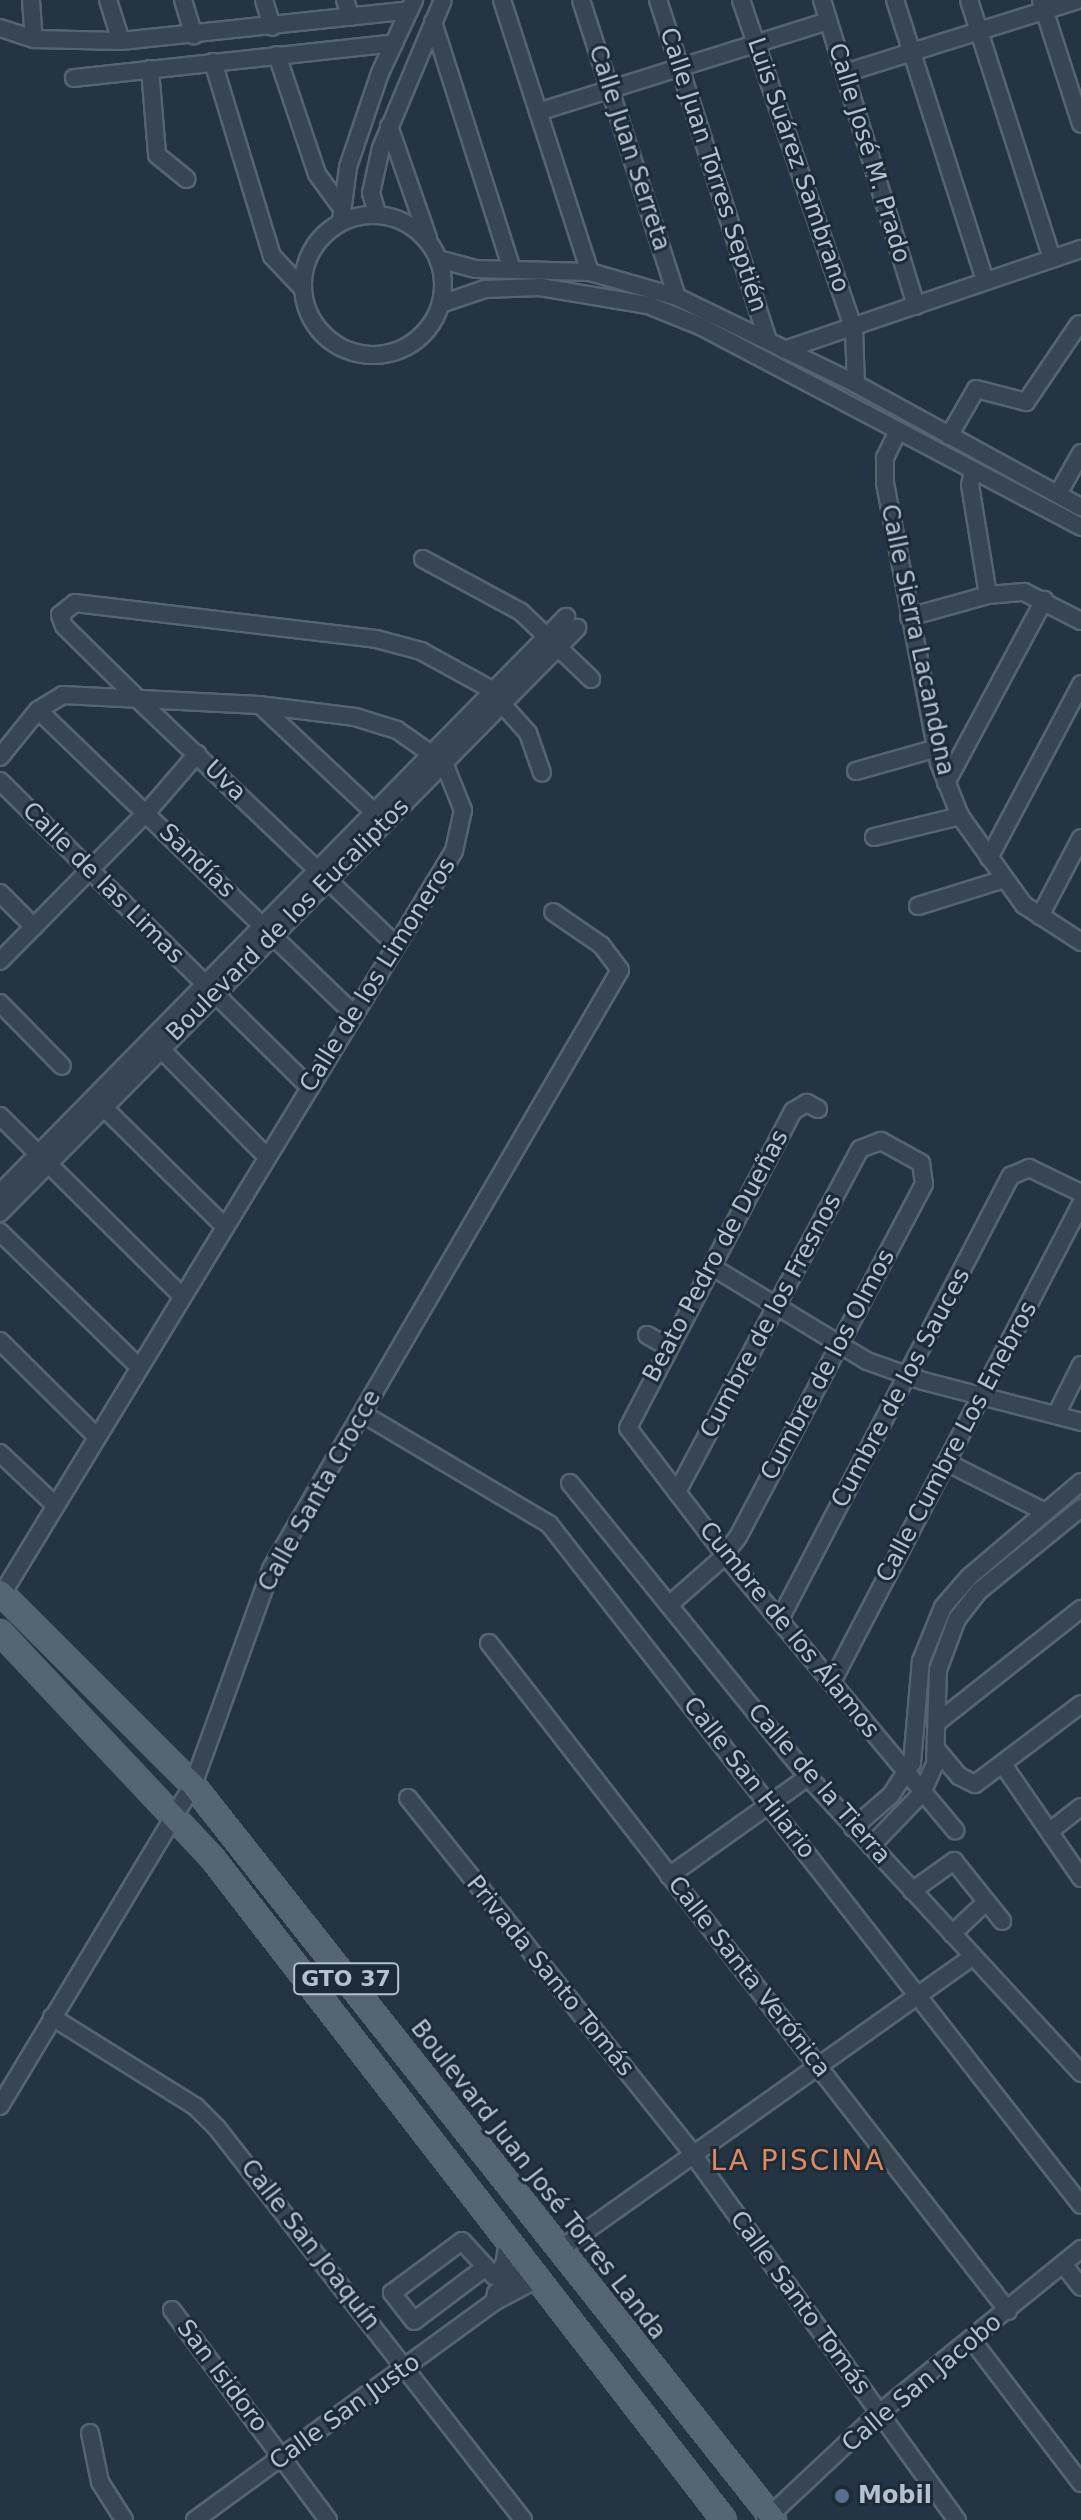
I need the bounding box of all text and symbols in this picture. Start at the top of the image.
street label: Calle Juan Torres Septién [653,24,773,316]
street label: Luis Suárez Sambrano [741,34,855,296]
street label: Calle José M. Prado [822,40,916,266]
street label: Calle Juan Serreta [582,41,676,255]
street label: Calle Sierra Lacandona [874,502,960,778]
street label: Uva [198,754,252,808]
street label: Boulevard de los Eucaliptos [161,793,415,1047]
street label: Calle de las Limas [16,796,190,970]
street label: Sandías [153,818,241,904]
street label: Calle de los Limoneros [294,852,462,1098]
street label: Beato Pedro de Dueñas [637,1125,795,1387]
street label: Cumbre de los Fresnos [694,1189,848,1443]
street label: Cumbre de los Olmos [755,1245,901,1485]
street label: Cumbre de los Sauces [826,1263,976,1513]
street label: Calle Cumbre Los Enebros [871,1297,1043,1587]
street label: Calle Santa Crocce [253,1385,387,1597]
street label: Cumbre de los Álamos [693,1516,885,1744]
street label: Calle San Hilario [677,1691,821,1865]
street label: Calle de la Tierra [741,1698,897,1870]
street label: Privada Santo Tomás [460,1870,640,2082]
street label: Calle Santa Verónica [662,1871,836,2083]
road number: GTO 37 [292,1961,400,1997]
street label: Boulevard Juan José Torres Landa [404,2014,672,2346]
district label: LA PISCINA [710,2144,886,2178]
street label: Calle San Joaquín [234,2154,386,2336]
street label: Calle Santo Tomás [724,2206,876,2400]
street label: Calle San Jacobo [836,2308,1008,2458]
street label: San Isidoro [170,2314,274,2438]
street label: Calle San Justo [264,2348,426,2476]
place label: Mobil [858,2482,932,2510]
marker: Mobil [833,2487,851,2505]

